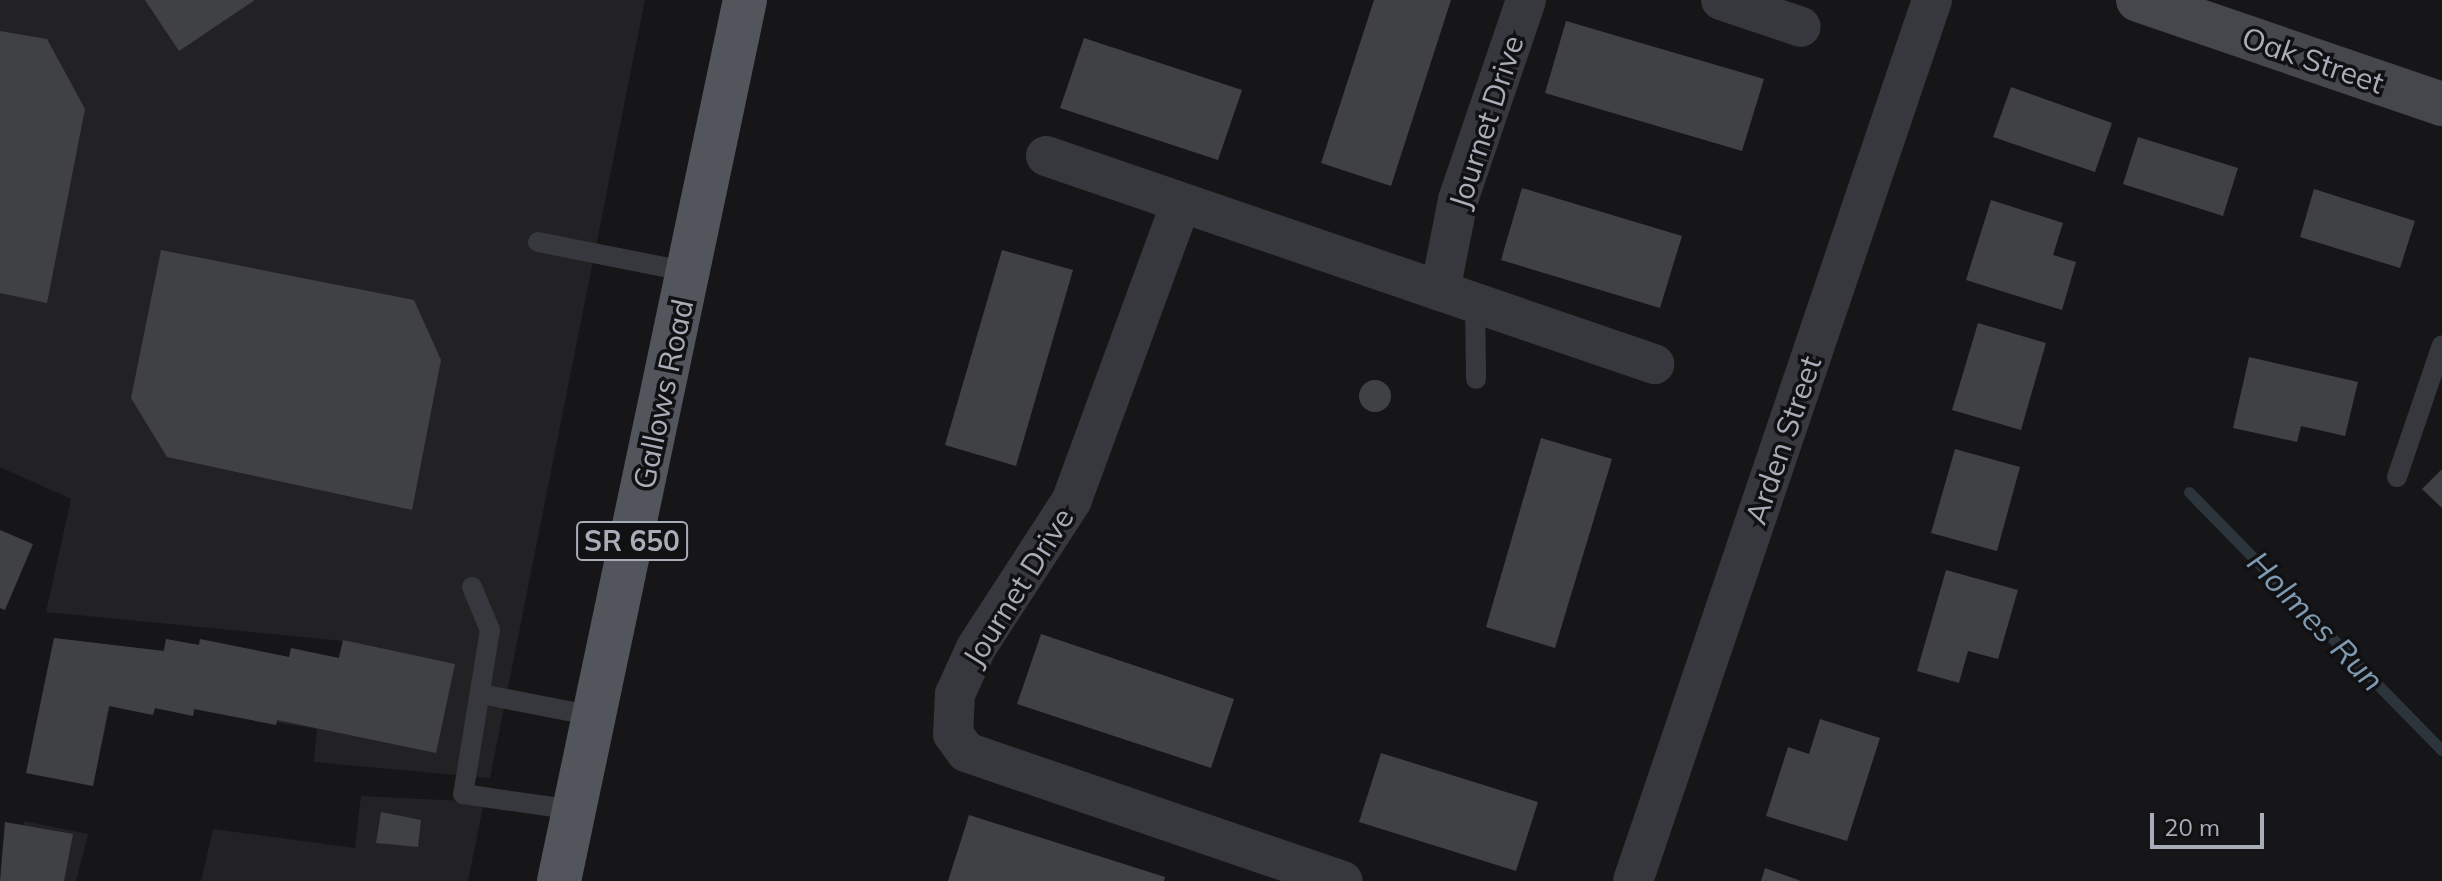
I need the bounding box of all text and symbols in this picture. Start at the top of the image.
street label: Oak Street [2237,19,2389,101]
street label: Journet Drive [1441,31,1531,213]
street label: Gallows Road [625,296,701,492]
street label: Arden Street [1737,351,1829,529]
street label: Journet Drive [955,501,1081,673]
road number: SR 650 [576,517,688,565]
water label: Holmes Run [2240,543,2392,699]
scale bar [2154,797,2268,847]
text: 20 m [2164,812,2220,842]

